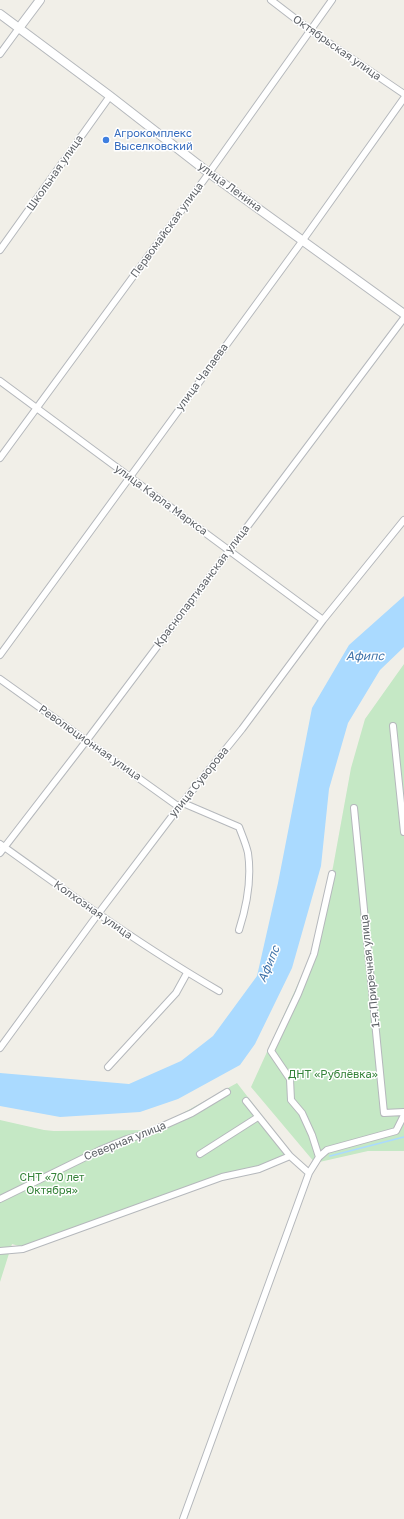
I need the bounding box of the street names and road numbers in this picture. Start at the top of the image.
street label: Октябрьская улица [290,13,384,83]
street label: Школьная улица [24,132,86,214]
street label: улица Ленина [196,159,264,215]
street label: Первомайская улица [128,180,206,280]
street label: улица Чапаева [173,341,231,413]
street label: улица Карла Маркса [112,462,210,538]
street label: Краснопартизанская улица [152,522,252,650]
street label: Революционная улица [36,703,144,783]
street label: улица Суворова [166,744,232,820]
street label: Колхозная улица [51,878,135,942]
street label: 1-я Приречная улица [357,914,383,1028]
street label: Северная улица [82,1119,168,1163]

